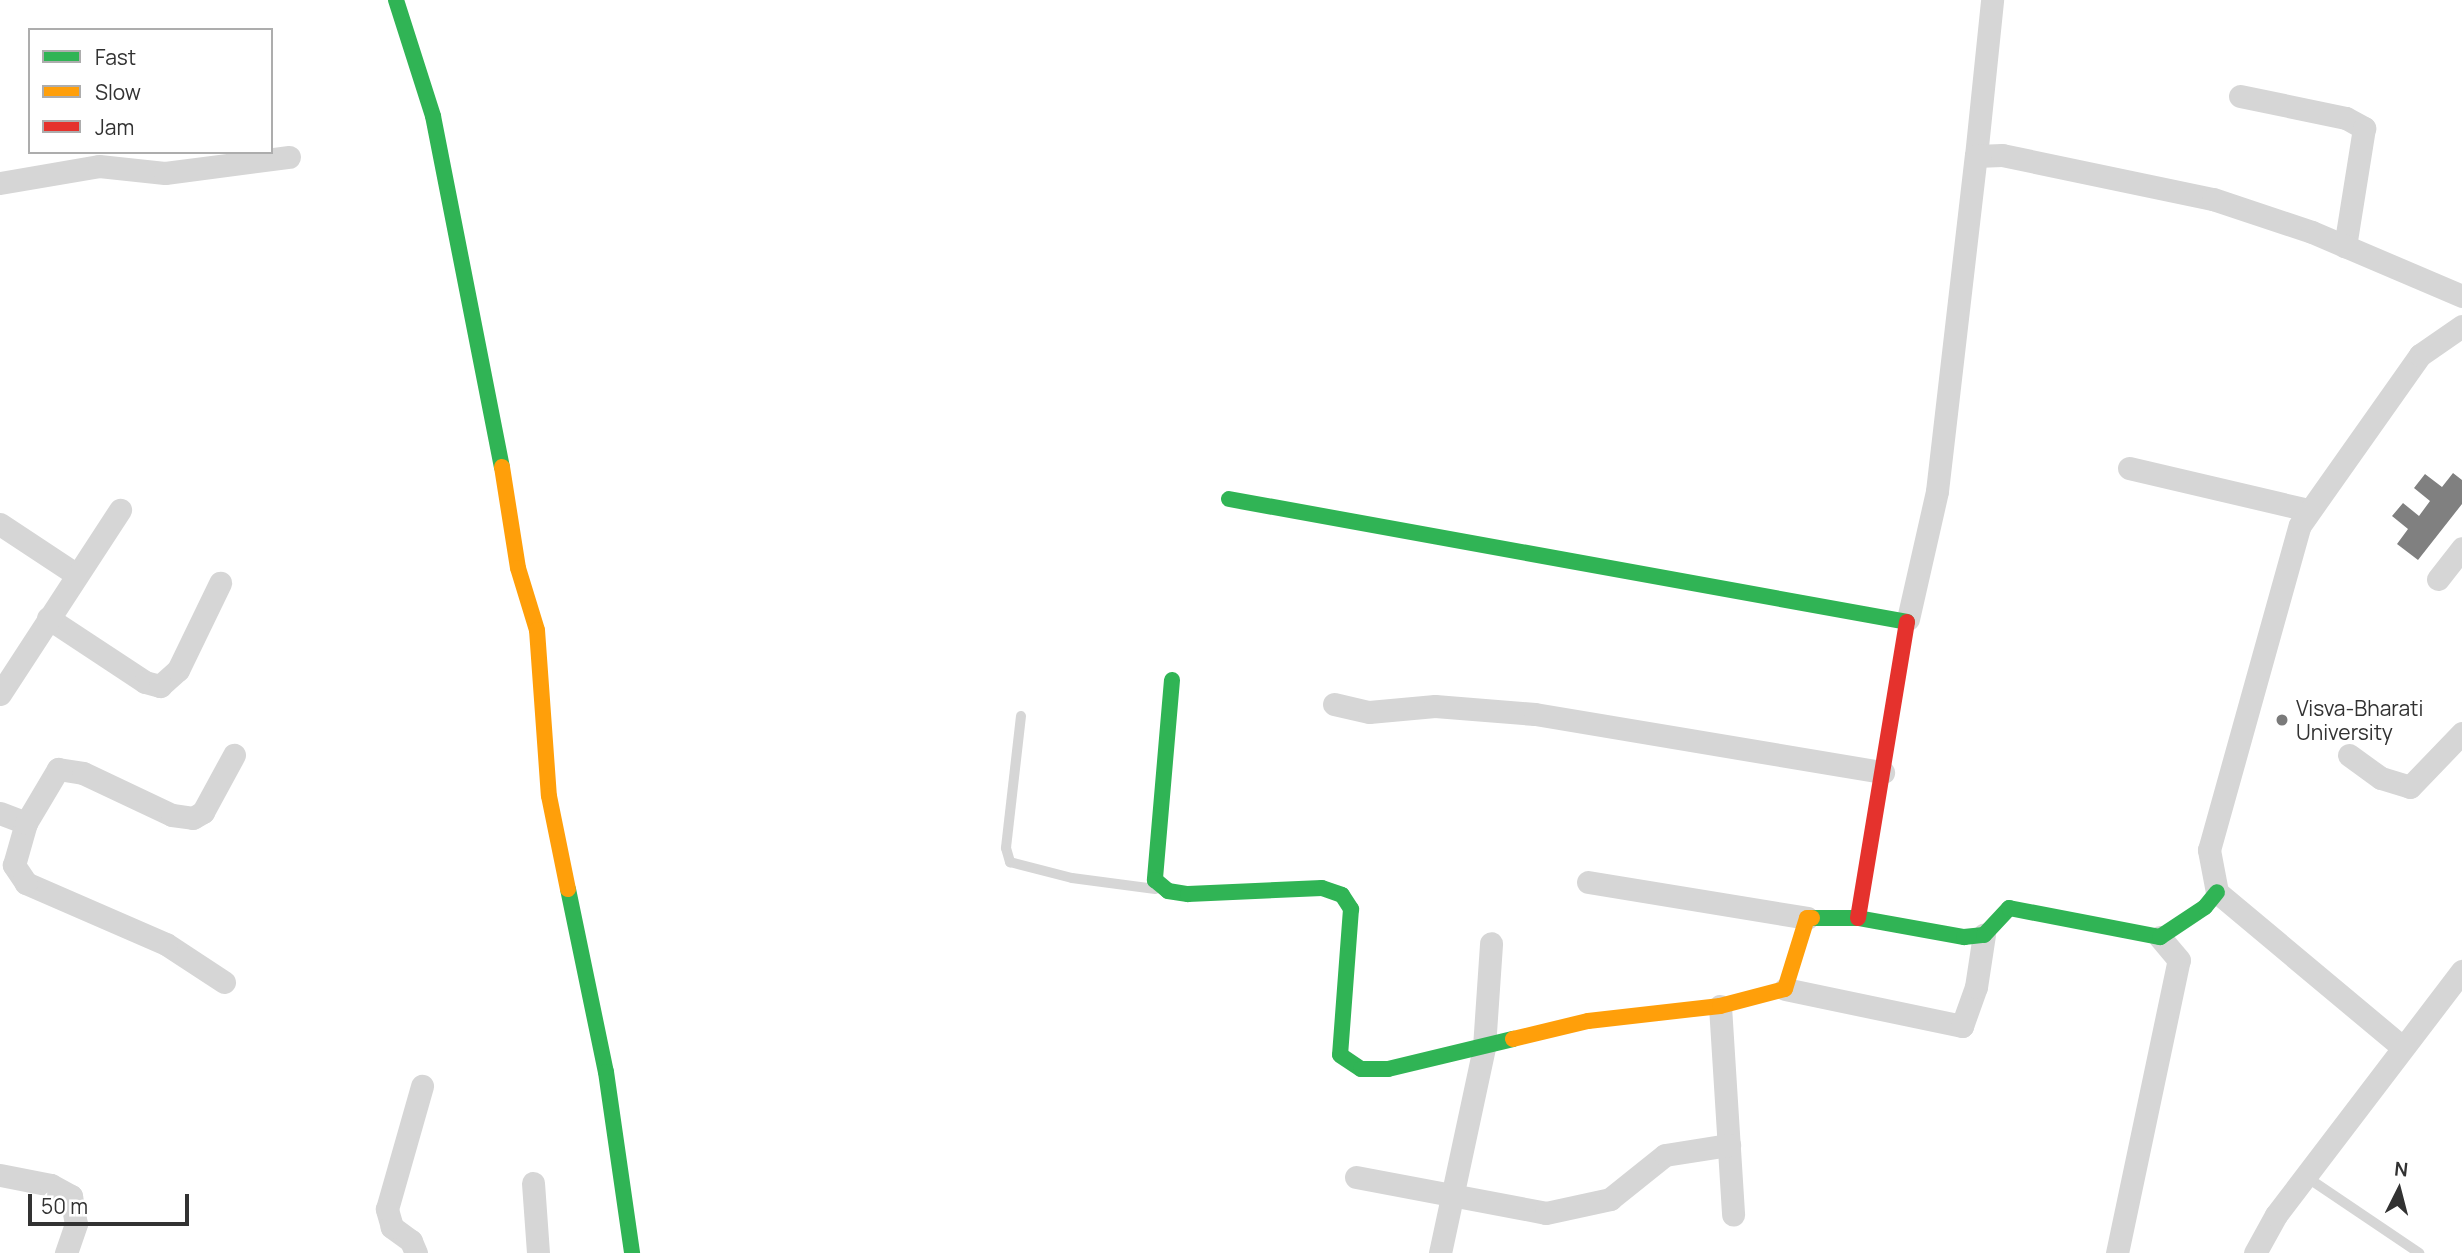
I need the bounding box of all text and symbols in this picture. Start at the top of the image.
legend [28,28,273,154]
text: Fast [95,43,136,71]
text: Slow [95,78,141,106]
text: Jam [95,113,134,141]
place label: Visva-Bharati University [2296,695,2423,745]
marker: Visva-Bharati University [2274,712,2290,728]
north arrow [2364,1155,2434,1225]
text: N [2393,1155,2409,1183]
scale bar [32,1180,192,1224]
text: 50 m [41,1192,88,1220]

